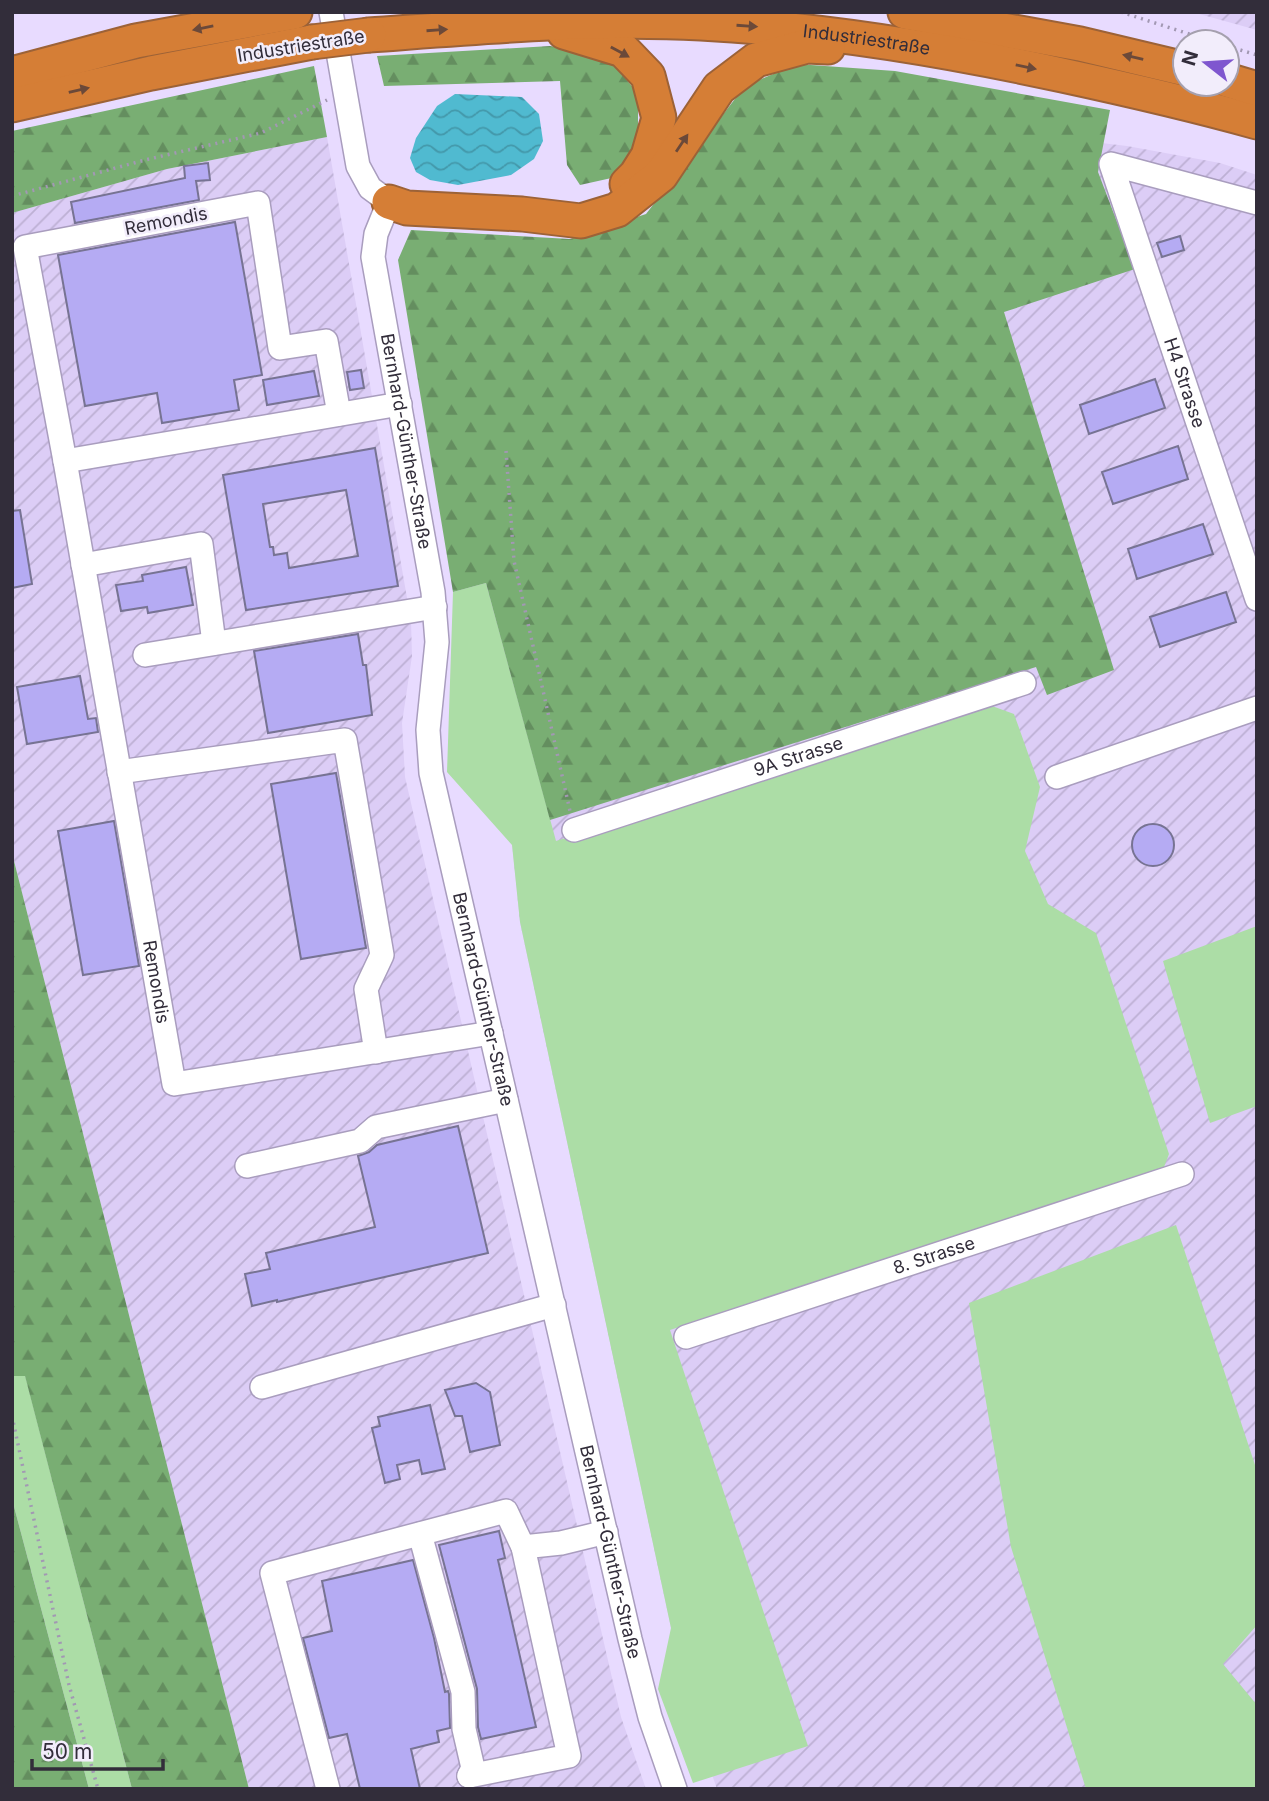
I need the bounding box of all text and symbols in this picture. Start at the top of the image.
street label: Industriestraße [802,20,932,59]
one-way arrow [736,21,758,32]
one-way arrow [192,23,214,34]
one-way arrow [426,24,448,35]
street label: Industriestraße [236,25,366,66]
north arrow [1171,28,1241,98]
one-way arrow [610,45,630,57]
text: N [1177,48,1203,68]
one-way arrow [1121,51,1143,62]
one-way arrow [1015,62,1037,73]
one-way arrow [68,84,90,95]
one-way arrow [675,134,688,153]
street label: Remondis [123,202,209,239]
street label: Bernhard-Günther-Straße [377,332,436,551]
street label: H4 Strasse [1160,335,1210,431]
street label: 9A Strasse [751,732,845,781]
street label: Bernhard-Günther-Straße [449,890,518,1108]
street label: Remondis [139,939,174,1025]
street label: 8. Strasse [890,1232,977,1278]
street label: Bernhard-Günther-Straße [576,1443,646,1661]
scale bar [32,1728,163,1772]
text: 50 m [42,1739,92,1764]

